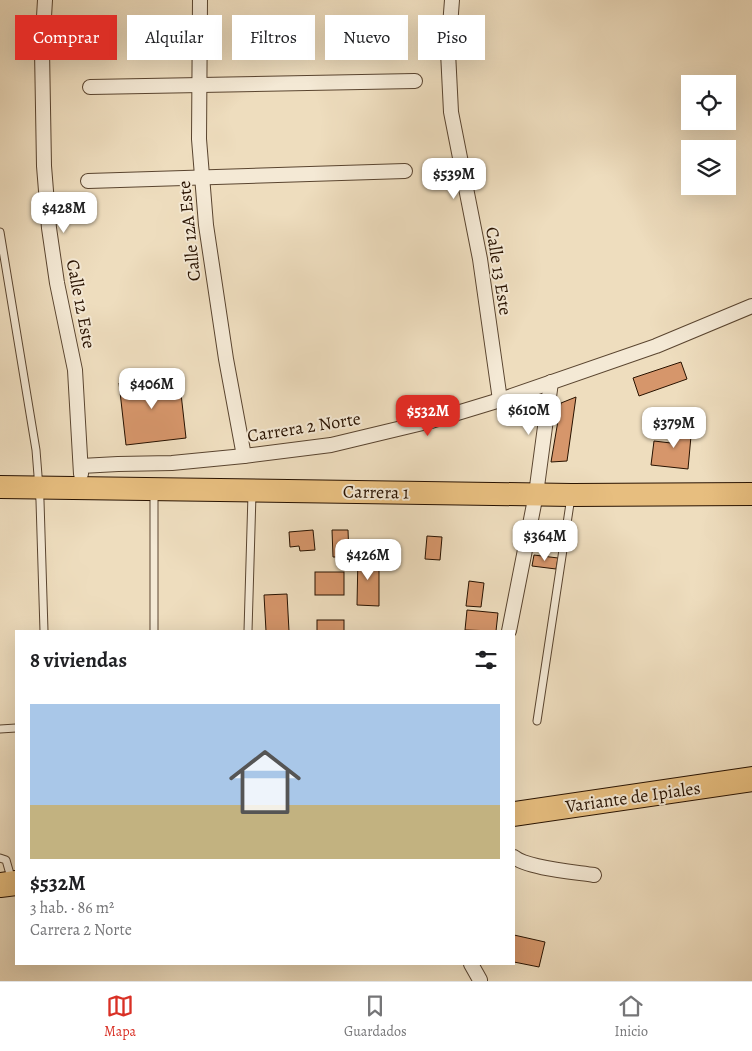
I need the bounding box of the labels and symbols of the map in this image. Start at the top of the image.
pin: $539M [419,158,489,200]
street label: Calle 12A Este [172,180,206,282]
pin: $428M [29,192,99,234]
street label: Calle 13 Este [480,225,518,317]
street label: Calle 12 Este [61,257,101,351]
pin: $406M [117,368,187,410]
pin: $532M [393,394,463,437]
pin: $610M [494,394,564,436]
street label: Carrera 2 Norte [246,406,362,448]
pin: $379M [639,406,709,449]
street label: Carrera 1 [343,479,409,505]
pin: $364M [510,520,580,562]
pin: $426M [333,538,403,581]
street label: Variante de Ipiales [563,776,702,818]

